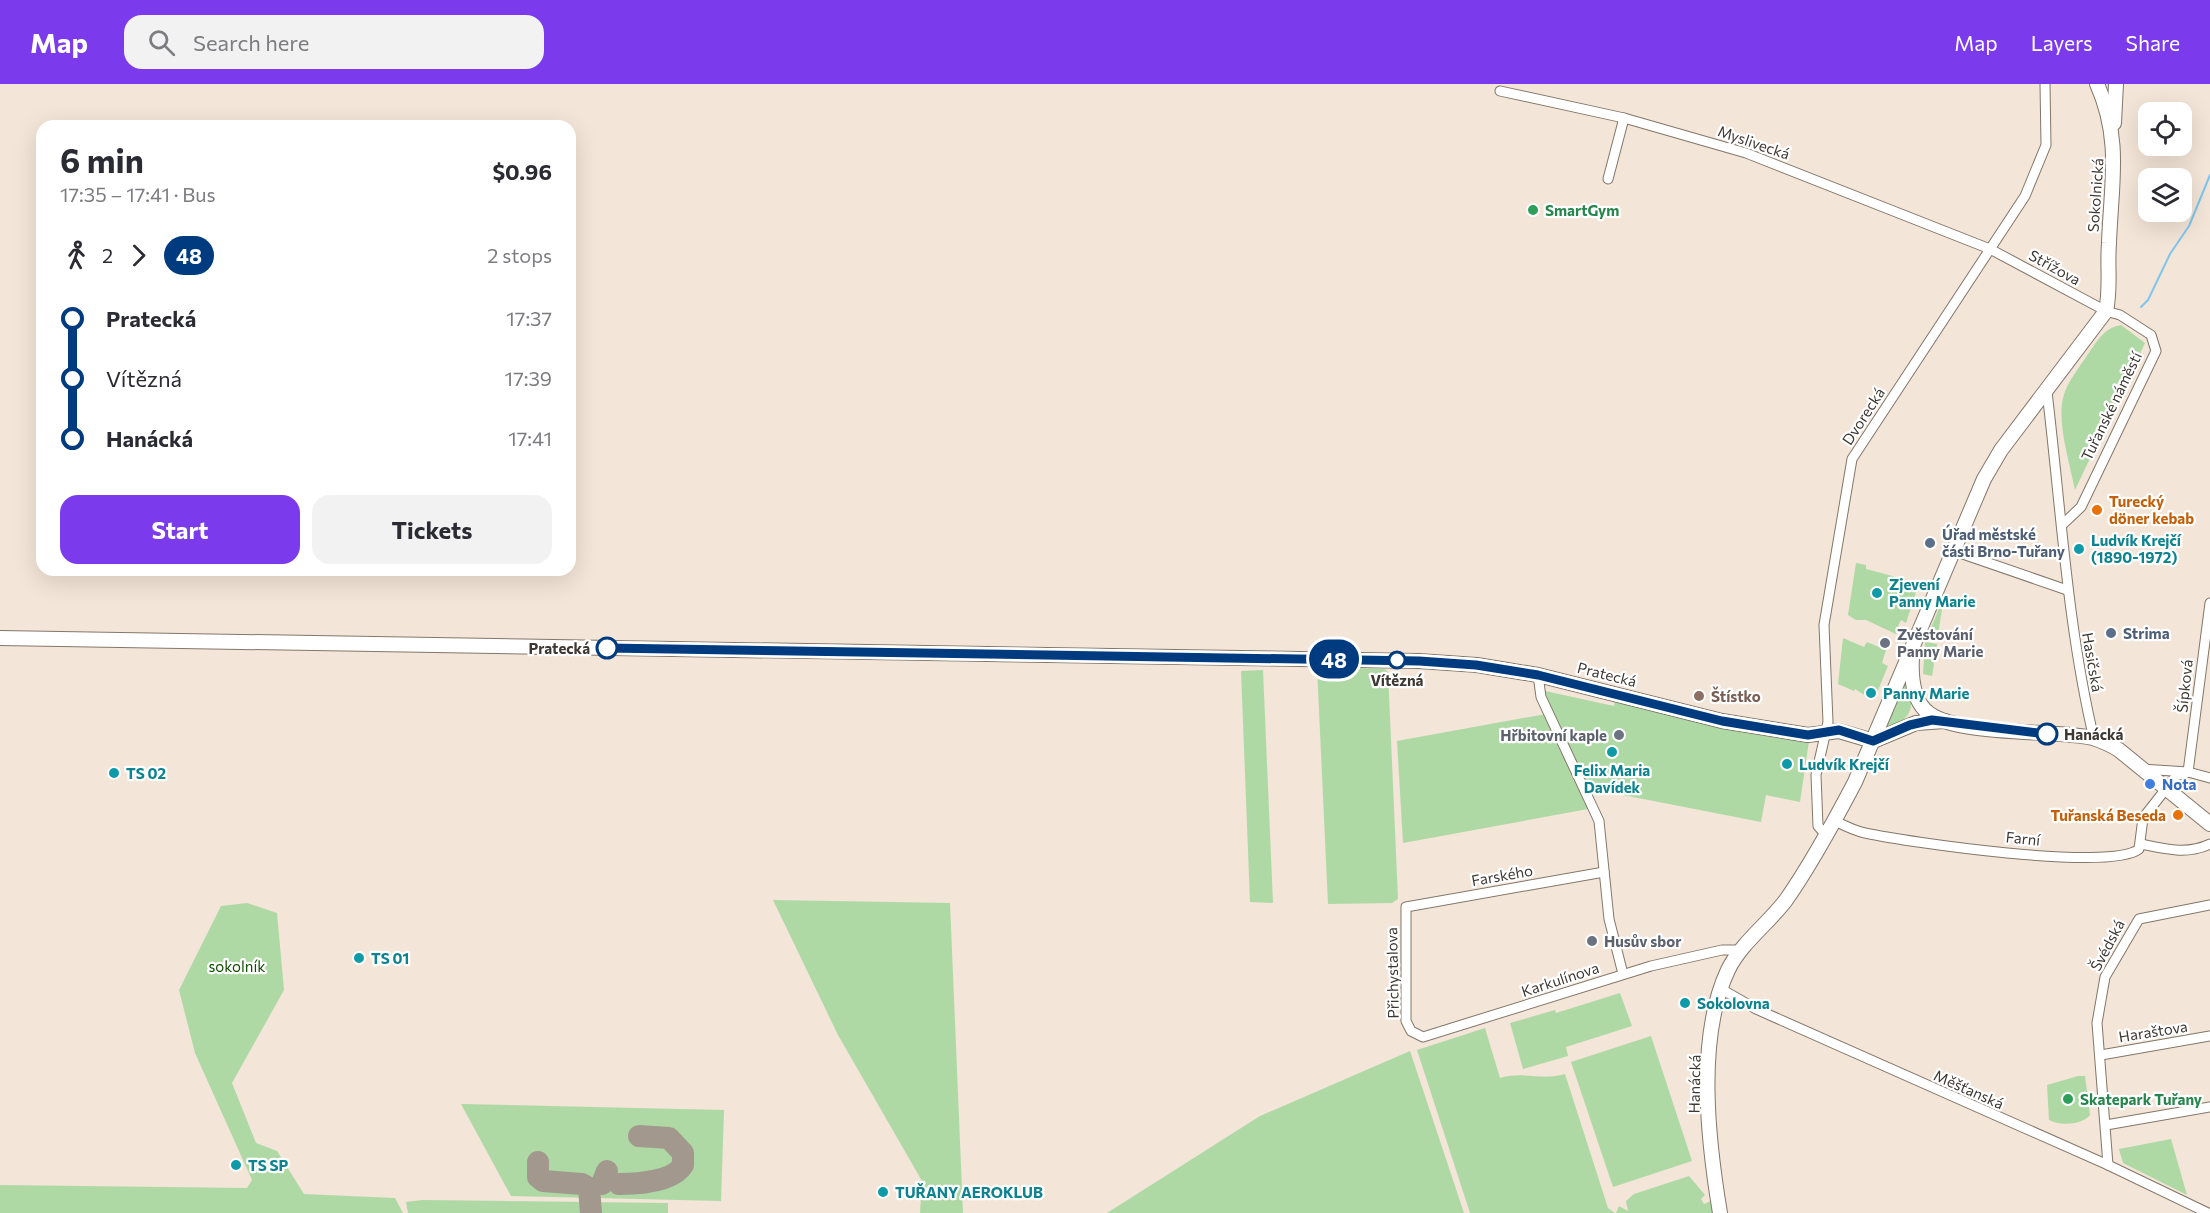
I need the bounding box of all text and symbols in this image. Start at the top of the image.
search box [124,15,544,69]
text: Map [30,25,88,59]
icon: search [145,26,178,59]
text: Search here [193,29,309,56]
text: Map [1954,30,1998,55]
text: Layers [2031,30,2093,55]
text: Share [2126,30,2180,55]
map controls [2138,102,2192,222]
button: locate [2138,102,2192,156]
street label: Myslivecká [1716,121,1792,163]
text: 6 min [60,139,144,180]
street label: Sokolnická [2083,157,2107,233]
text: $0.96 [492,158,552,185]
button: layers [2138,168,2192,222]
text: 17:35 – 17:41 · Bus [60,182,216,206]
place label: SmartGym [1545,201,1619,219]
marker: SmartGym [1526,203,1540,217]
icon: walk [60,239,93,272]
icon: forward [122,239,155,272]
text: 2 [102,243,113,267]
text: 48 [176,243,202,268]
text: 2 stops [487,243,552,267]
street label: Střížova [2026,246,2084,288]
text: Pratecká [106,305,196,332]
text: 17:37 [506,306,552,330]
street label: Tuřanské náměstí [2077,348,2146,463]
text: Vítězná [106,365,182,392]
text: 17:39 [505,366,552,390]
street label: Dvorecká [1838,384,1888,448]
text: Hanácká [106,425,193,452]
text: 17:41 [508,426,552,450]
place label: Turecký döner kebab [2109,492,2194,527]
button: Start [60,495,300,564]
button: Tickets [312,495,552,564]
marker: Turecký döner kebab [2090,503,2104,517]
place label: Úřad městské části Brno-Tuřany [1942,524,2066,560]
place label: Ludvík Krejčí (1890-1972) [2091,531,2182,566]
marker: Úřad městské části Brno-Tuřany [1923,536,1937,550]
marker: Ludvík Krejčí (1890-1972) [2072,542,2086,556]
place label: Zjevení Panny Marie [1889,575,1975,610]
marker: Zjevení Panny Marie [1870,586,1884,600]
place label: Strima [2123,624,2170,642]
place label: Zvěstování Panny Marie [1897,625,1983,660]
marker: Strima [2104,626,2118,640]
street label: Hasičská [2079,631,2107,693]
marker: Zvěstování Panny Marie [1878,636,1892,650]
marker: Pratecká [596,637,618,659]
place label: Pratecká [528,639,590,657]
line badge: 48 [1307,640,1361,678]
text: 48 [1321,647,1347,672]
marker: Vítězná [1388,651,1406,669]
street label: Pratecká [1576,658,1638,690]
street label: Šípková [2171,658,2196,713]
place label: Vítězná [1371,671,1424,689]
place label: Panny Marie [1883,684,1969,702]
place label: Štístko [1711,686,1761,705]
marker: Panny Marie [1864,686,1878,700]
marker: Štístko [1692,689,1706,703]
marker: Hanácká [2036,723,2058,745]
place label: Hanácká [2064,725,2124,743]
place label: Hřbitovní kaple [1500,726,1607,744]
marker: Hřbitovní kaple [1612,728,1626,742]
marker: Felix Maria Davídek [1605,745,1619,759]
place label: Ludvík Krejčí [1799,755,1890,773]
marker: Ludvík Krejčí [1780,757,1794,771]
place label: Felix Maria Davídek [1574,761,1650,796]
place label: TS 02 [126,764,166,782]
marker: TS 02 [107,766,121,780]
place label: Nota [2162,775,2196,793]
marker: Nota [2143,777,2157,791]
place label: Tuřanská Beseda [2050,806,2166,824]
marker: Tuřanská Beseda [2171,808,2185,822]
street label: Farní [2005,827,2042,849]
street label: Farského [1470,861,1534,889]
street label: Švédská [2085,916,2128,974]
street label: Přichystalova [1382,927,1402,1019]
place label: Husův sbor [1604,932,1681,950]
marker: Husův sbor [1585,934,1599,948]
place label: TS 01 [371,949,409,967]
marker: TS 01 [352,951,366,965]
park label: sokolník [209,957,265,975]
street label: Karkulínova [1519,958,1601,1000]
place label: Sokolovna [1697,994,1770,1012]
marker: Sokolovna [1678,996,1692,1010]
street label: Haraštova [2117,1017,2189,1045]
street label: Hanácká [1684,1054,1704,1114]
street label: Měšťanská [1931,1066,2007,1112]
place label: Skatepark Tuřany [2080,1090,2203,1108]
marker: Skatepark Tuřany [2061,1092,2075,1106]
place label: TS SP [248,1156,289,1174]
marker: TS SP [229,1158,243,1172]
place label: TUŘANY AEROKLUB [895,1183,1043,1201]
marker: TUŘANY AEROKLUB [876,1185,890,1199]

